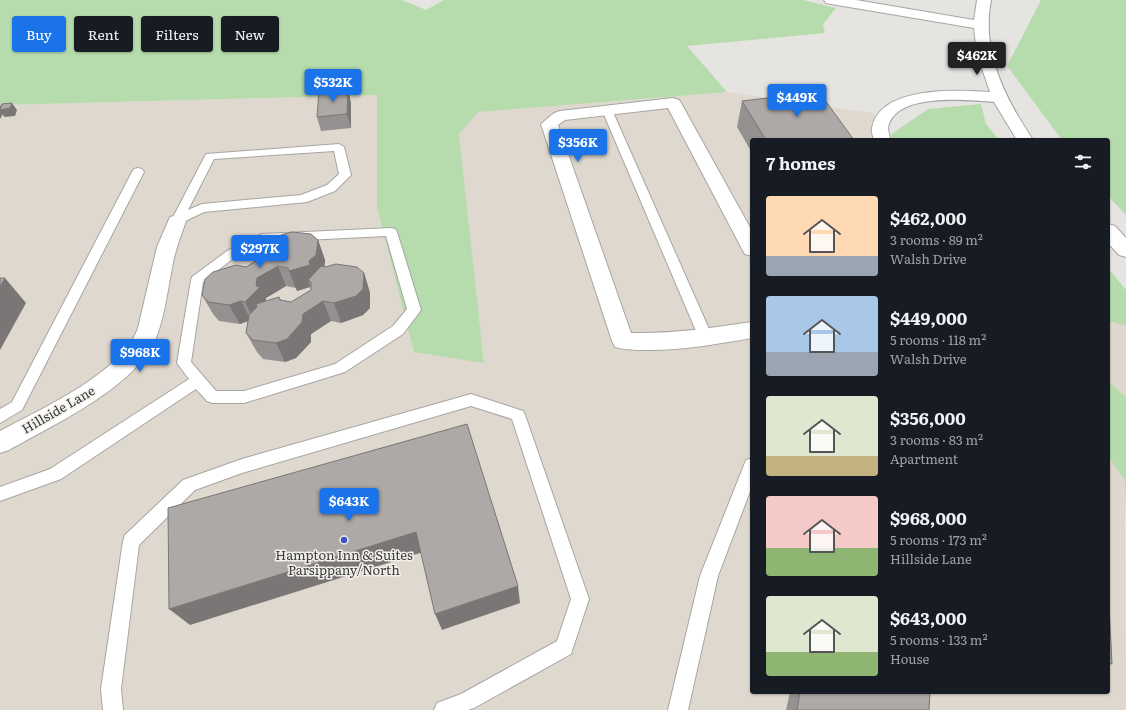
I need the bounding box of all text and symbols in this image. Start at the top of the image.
chip: Buy [12,16,66,52]
chip: Rent [74,16,133,52]
chip: Filters [141,16,213,52]
chip: New [221,16,279,52]
pin: $462K [949,42,1005,76]
text: $462K [957,45,997,64]
pin: $532K [305,69,361,103]
text: $532K [314,72,352,91]
pin: $449K [769,84,825,118]
text: $449K [776,87,818,106]
pin: $356K [550,129,606,163]
text: $356K [558,132,598,151]
text: 7 homes [766,150,836,175]
icon: filters [1072,151,1094,173]
text: $462,000 [890,205,966,230]
icon: home [798,212,846,260]
text: 3 rooms · 89 m² [890,230,983,249]
pin: $297K [232,235,288,269]
text: $297K [240,238,280,257]
text: Walsh Drive [890,249,967,268]
text: $449,000 [890,305,967,330]
icon: home [798,312,846,360]
text: 5 rooms · 118 m² [890,330,986,349]
pin: $968K [112,339,168,373]
text: $968K [120,342,160,361]
text: Walsh Drive [890,349,967,368]
street label: Hillside Lane [18,380,98,438]
text: $356,000 [890,405,966,430]
icon: home [798,412,846,460]
text: 3 rooms · 83 m² [890,430,983,449]
text: Apartment [890,449,958,468]
pin: $643K [321,488,377,522]
text: $643K [329,491,369,510]
text: $968,000 [890,505,967,530]
icon: home [798,512,846,560]
text: 5 rooms · 173 m² [890,530,987,549]
marker: Hampton Inn & Suites Parsippany/North [339,535,349,545]
place label: Hampton Inn & Suites Parsippany/North [275,545,413,579]
text: Hillside Lane [890,549,972,568]
text: $643,000 [890,605,967,630]
icon: home [798,612,846,660]
text: 5 rooms · 133 m² [890,630,988,649]
text: House [890,649,929,668]

